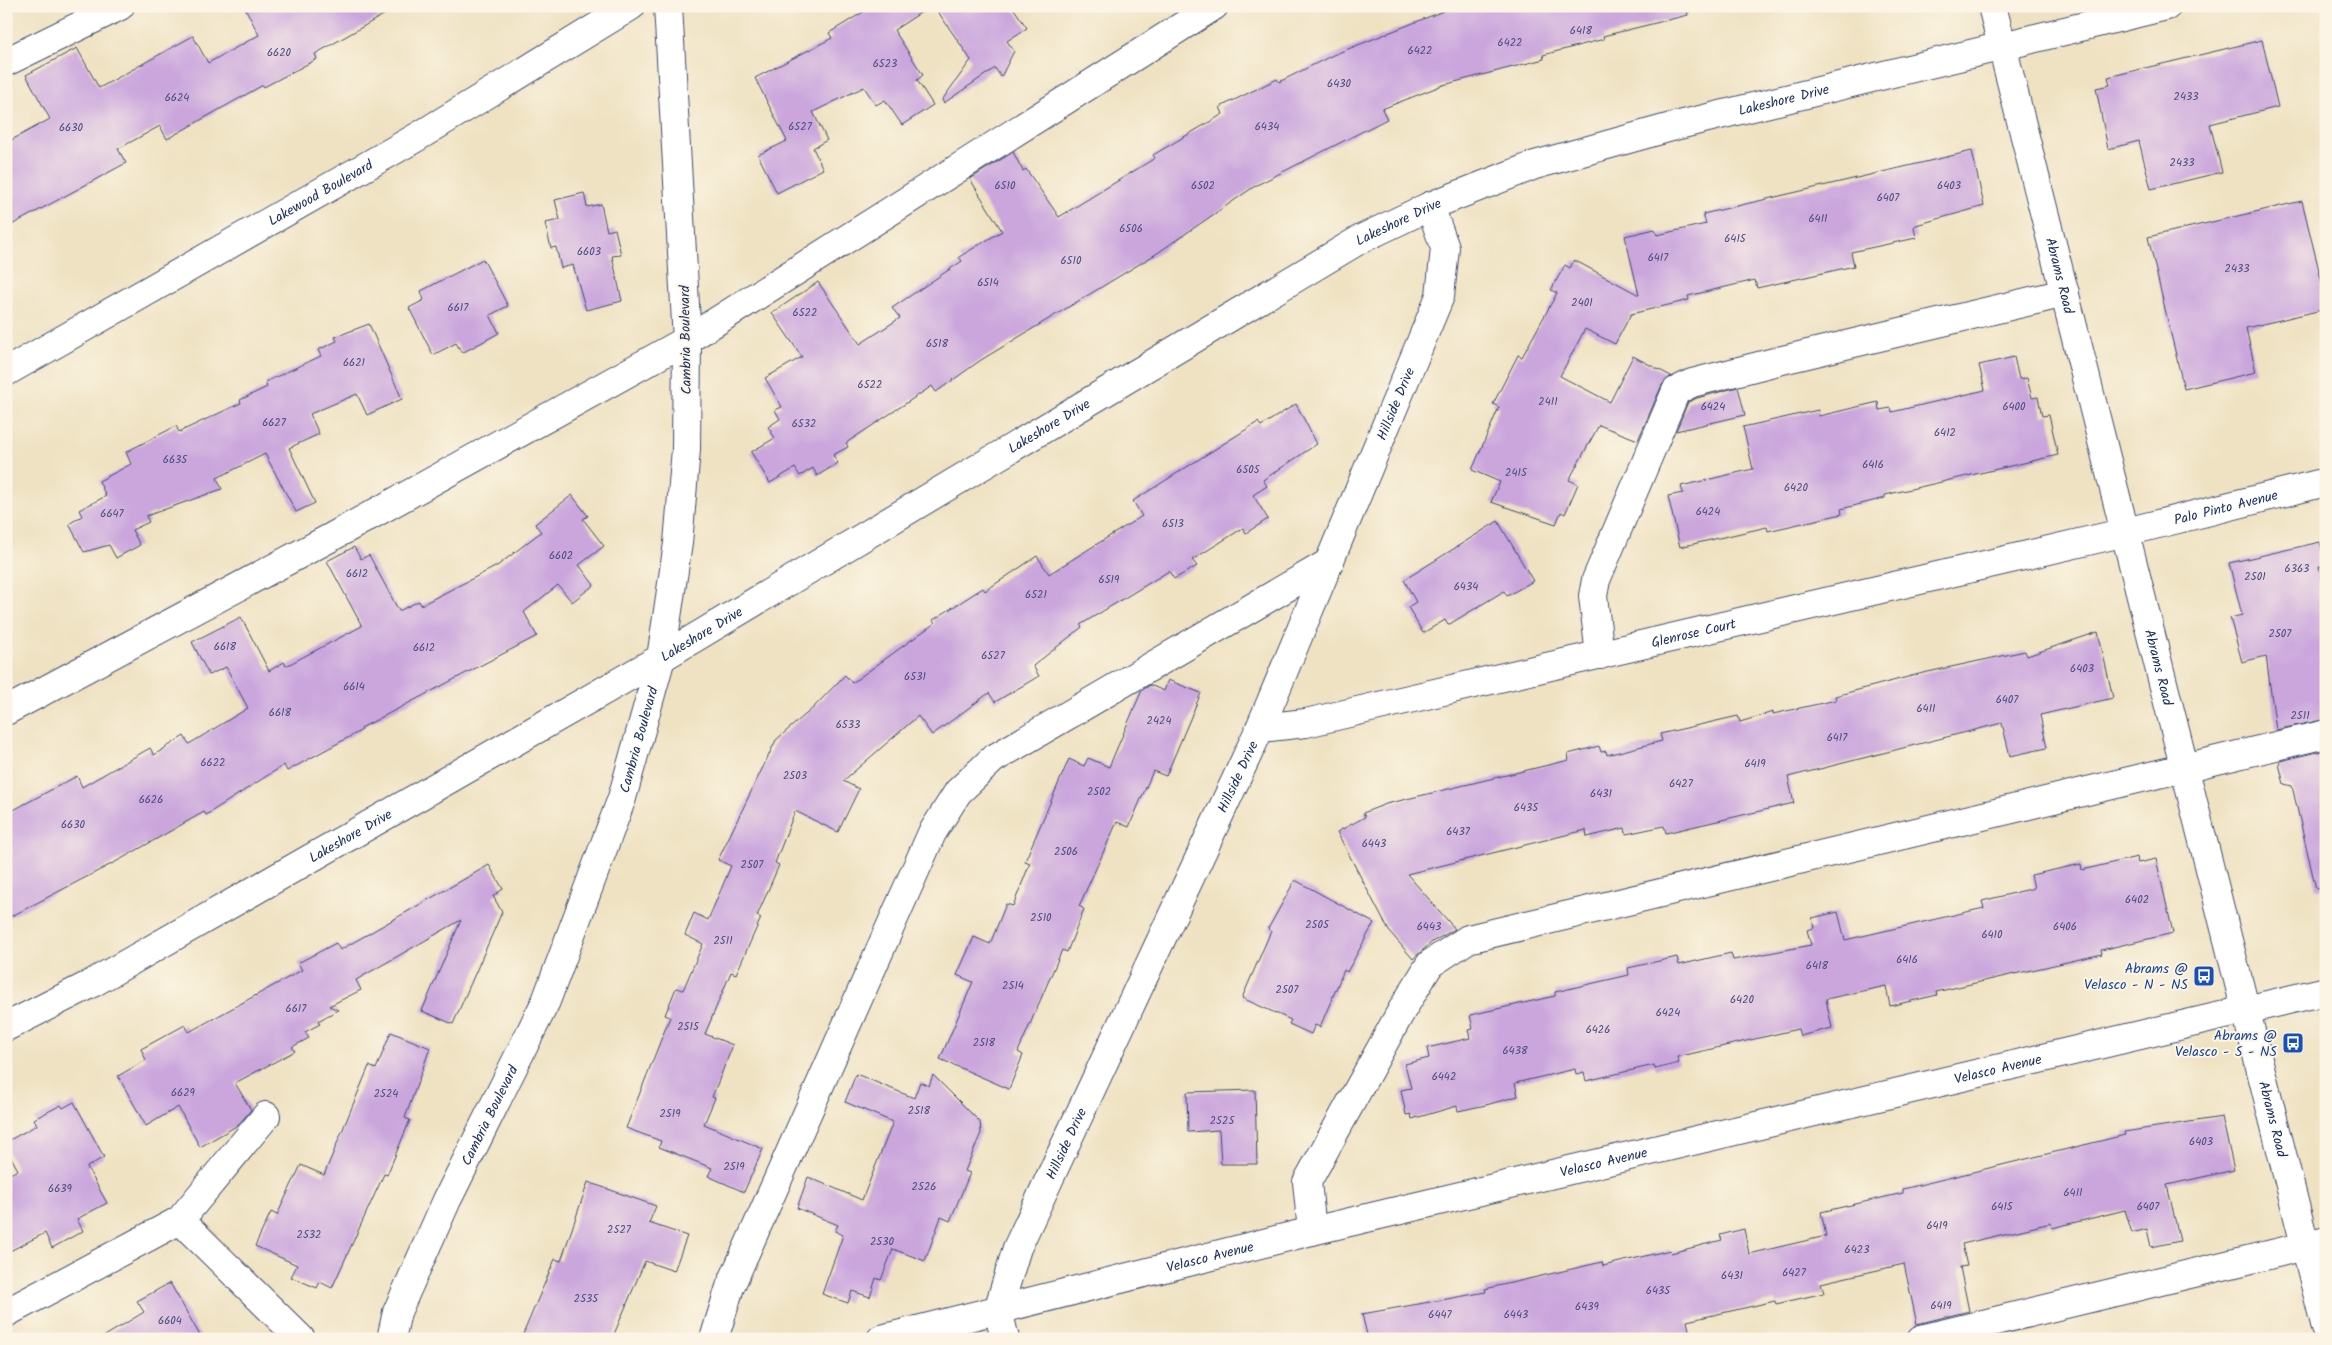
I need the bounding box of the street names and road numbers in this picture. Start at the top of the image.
street label: Lakeshore Drive [1736,79,1832,122]
street label: Lakewood Boulevard [264,154,378,232]
street label: Lakeshore Drive [1352,192,1445,252]
street label: Abrams Road [2039,235,2080,317]
street label: Cambria Boulevard [674,284,698,395]
street label: Hillside Drive [1371,364,1421,444]
street label: Lakeshore Drive [1004,393,1095,460]
street label: Palo Pinto Avenue [2172,484,2281,532]
street label: Lakeshore Drive [656,601,748,668]
street label: Glenrose Court [1649,613,1739,654]
street label: Abrams Road [2138,627,2179,709]
street label: Cambria Boulevard [614,683,665,796]
street label: Hillside Drive [1212,737,1265,817]
street label: Lakeshore Drive [305,804,397,869]
street label: Velasco Avenue [1952,1049,2045,1091]
street label: Cambria Boulevard [456,1061,525,1170]
street label: Abrams Road [2252,1079,2293,1161]
street label: Hillside Drive [1040,1104,1093,1184]
street label: Velasco Avenue [1558,1142,1650,1184]
street label: Velasco Avenue [1164,1236,1257,1279]

